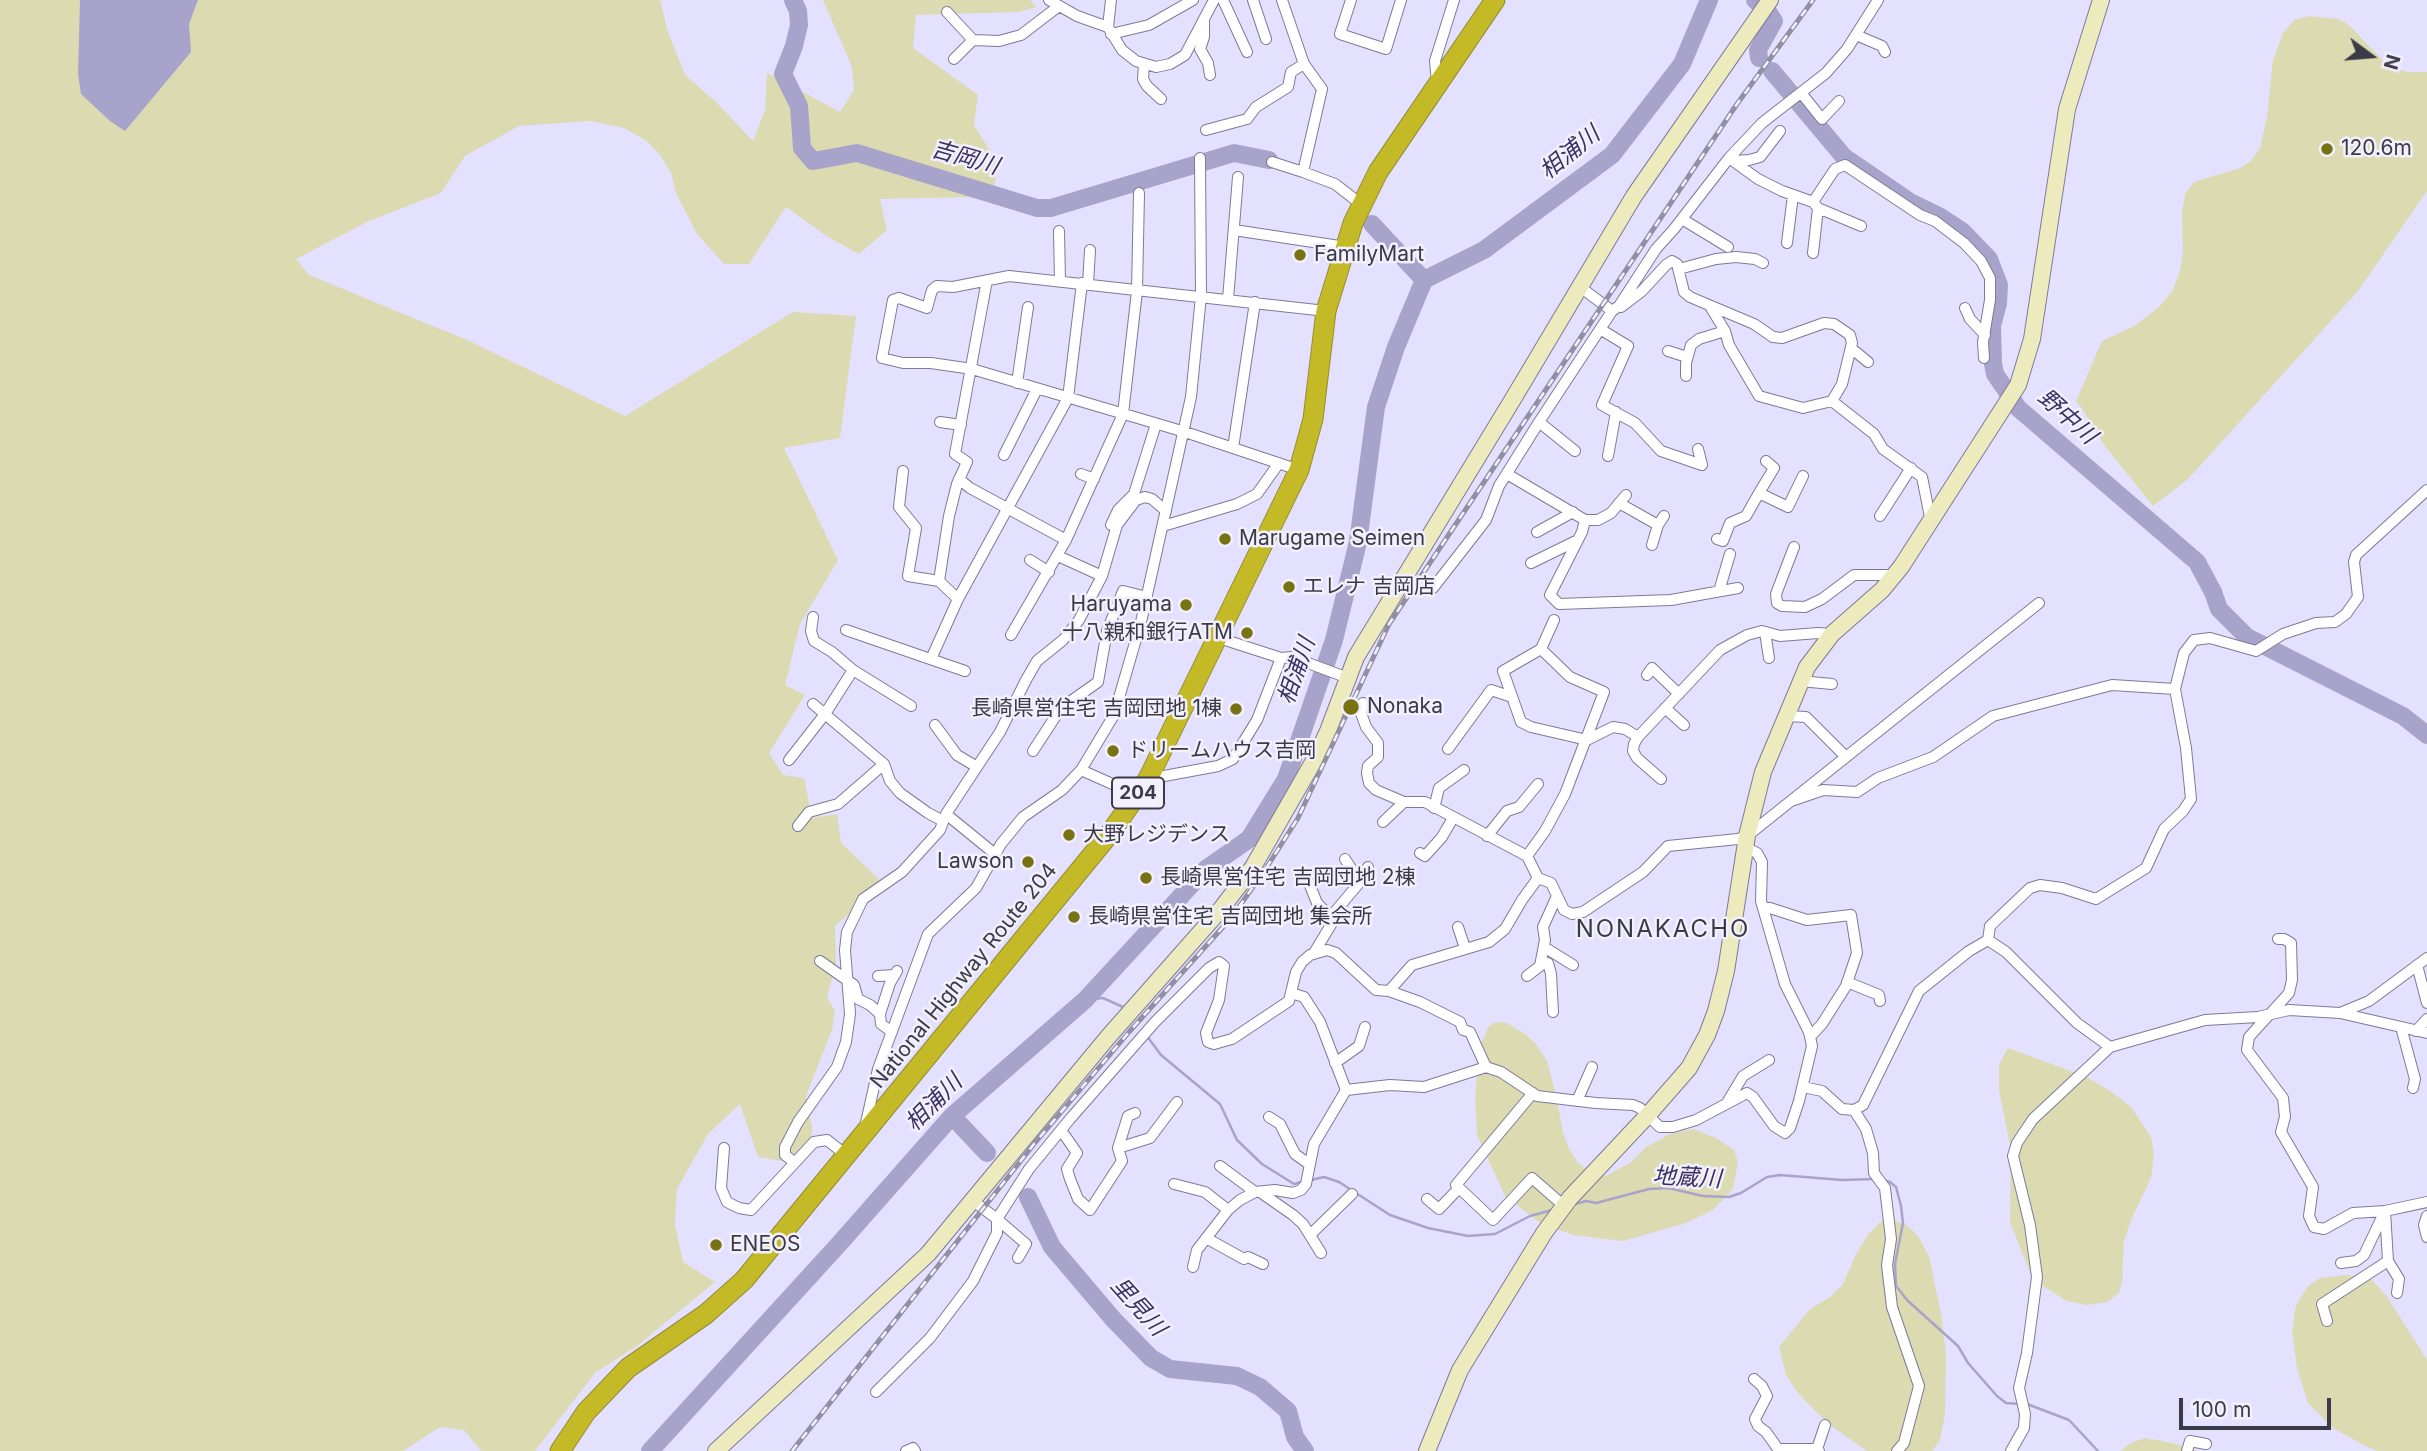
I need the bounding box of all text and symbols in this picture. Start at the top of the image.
north arrow [2336,21,2406,91]
text: N [2379,52,2405,72]
water label: 相浦川 [1535,121,1605,185]
water label: 吉岡川 [928,135,1002,181]
place label: 120.6m [2341,136,2412,162]
marker: 120.6m [2319,141,2335,157]
place label: FamilyMart [1314,242,1424,268]
marker: FamilyMart [1292,247,1308,263]
water label: 野中川 [2032,384,2102,450]
place label: Marugame Seimen [1239,526,1425,552]
marker: Marugame Seimen [1217,531,1233,547]
place label: エレナ 吉岡店 [1303,574,1435,600]
marker: エレナ 吉岡店 [1281,579,1297,595]
place label: Haruyama [1071,592,1172,618]
marker: Haruyama [1178,597,1194,613]
place label: 十八親和銀行ATM [1062,620,1233,646]
marker: 十八親和銀行ATM [1239,625,1255,641]
water label: 相浦川 [1273,634,1321,708]
place label: Nonaka [1367,694,1443,720]
place label: 長崎県営住宅 吉岡団地 1棟 [971,696,1222,722]
marker: Nonaka [1341,697,1361,717]
marker: 長崎県営住宅 吉岡団地 1棟 [1228,701,1244,717]
place label: ドリームハウス吉岡 [1127,738,1316,764]
marker: ドリームハウス吉岡 [1105,743,1121,759]
road number: 204 [1112,778,1164,808]
place label: 大野レジデンス [1083,822,1230,848]
marker: 大野レジデンス [1061,827,1077,843]
place label: Lawson [937,849,1014,875]
marker: Lawson [1020,854,1036,870]
street label: National Highway Route 204 [865,858,1063,1094]
place label: 長崎県営住宅 吉岡団地 2棟 [1160,865,1416,891]
marker: 長崎県営住宅 吉岡団地 2棟 [1138,870,1154,886]
place label: 長崎県営住宅 吉岡団地 集会所 [1088,904,1373,930]
marker: 長崎県営住宅 吉岡団地 集会所 [1066,909,1082,925]
district label: NONAKACHO [1577,916,1749,944]
water label: 相浦川 [900,1069,968,1137]
water label: 地蔵川 [1652,1162,1722,1194]
place label: ENEOS [730,1232,801,1258]
marker: ENEOS [708,1237,724,1253]
water label: 里見川 [1105,1272,1171,1342]
scale bar [2182,1384,2334,1428]
text: 100 m [2192,1397,2251,1422]

